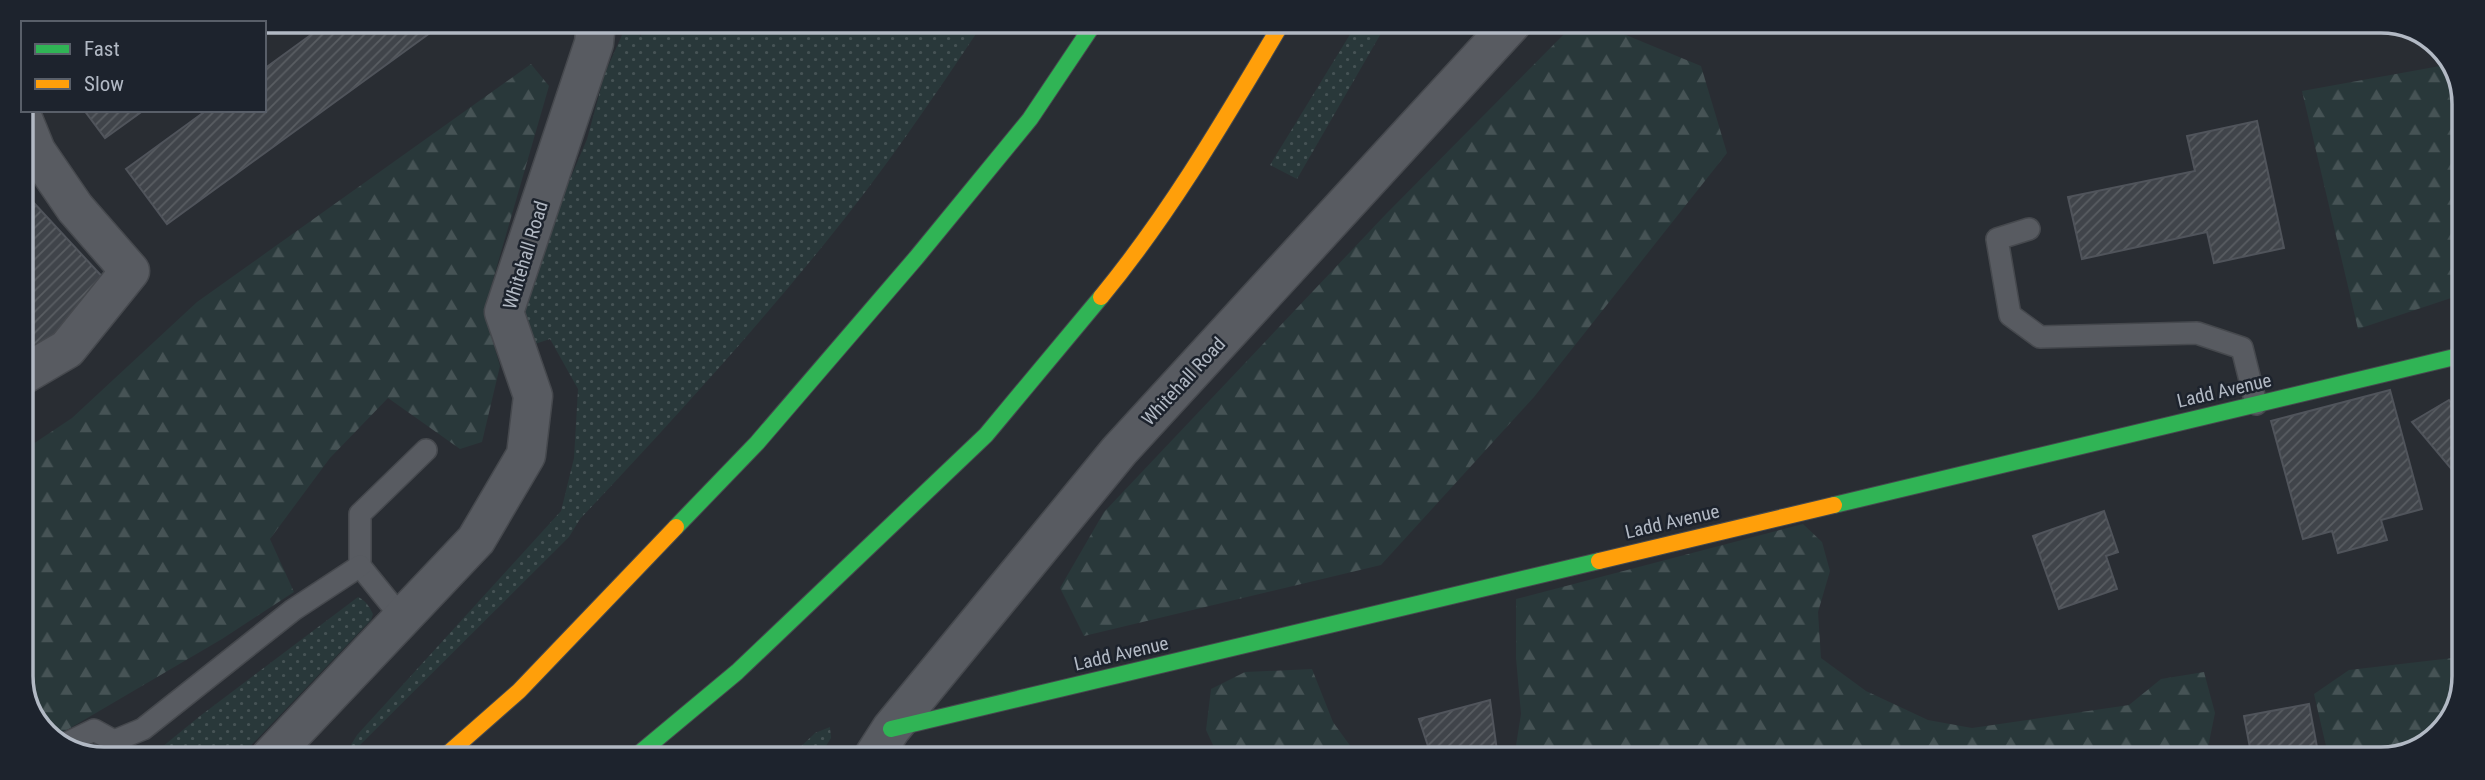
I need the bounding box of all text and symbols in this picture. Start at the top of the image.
legend [21,21,266,112]
text: Fast [84,37,120,61]
text: Slow [84,72,124,96]
street label: Whitehall Road [498,198,553,312]
street label: Whitehall Road [1137,333,1230,430]
street label: Ladd Avenue [2175,368,2274,412]
street label: Ladd Avenue [1623,499,1722,543]
street label: Ladd Avenue [1072,631,1171,675]

